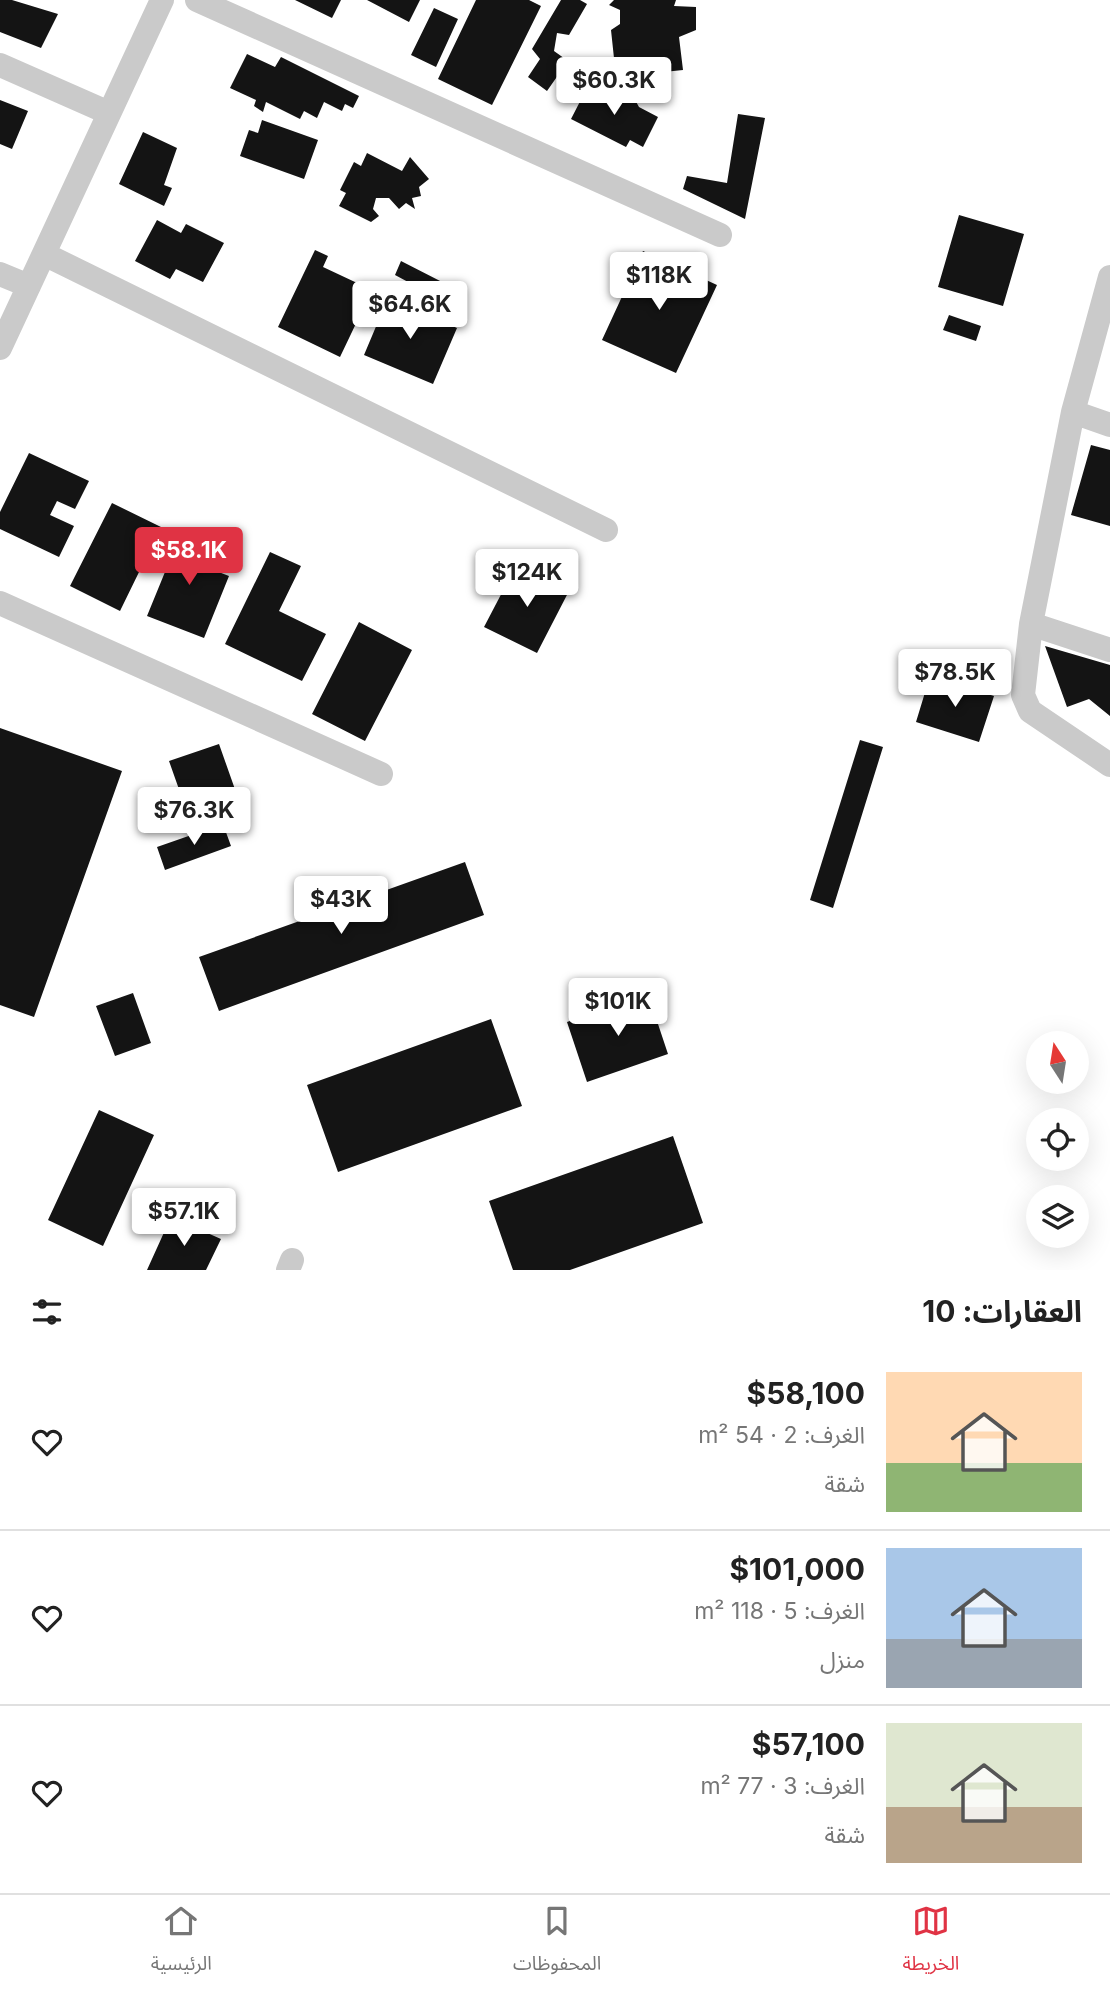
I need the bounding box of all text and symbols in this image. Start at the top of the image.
pin: $60.3K [557,58,671,117]
text: $60.3K [572,66,656,94]
pin: $118K [610,252,708,312]
text: $118K [626,261,692,289]
pin: $64.6K [353,282,467,341]
text: $64.6K [368,290,452,318]
pin: $58.1K [132,528,246,587]
text: $58.1K [151,536,227,564]
pin: $124K [478,550,576,609]
text: $124K [491,558,563,586]
pin: $78.5K [898,650,1012,709]
text: $78.5K [914,658,996,686]
pin: $76.3K [137,788,251,847]
text: $76.3K [154,796,234,824]
pin: $43K [300,876,382,936]
text: $43K [310,885,372,913]
pin: $101K [569,978,667,1038]
text: $101K [585,987,651,1015]
north arrow [1026,1031,1088,1094]
map controls [1026,1031,1089,1248]
button: locate [1026,1108,1089,1171]
button: layers [1026,1185,1089,1248]
pin: $57.1K [127,1188,241,1248]
text: $57.1K [148,1197,220,1225]
icon: filters [28,1293,66,1331]
text: العقارات: 10 [922,1293,1082,1329]
text: $58,100 [747,1375,865,1411]
icon: home [942,1400,1026,1484]
text: الغرف: 2 · 54 m² [698,1421,865,1449]
icon: heart [28,1423,66,1461]
text: شقة [824,1470,865,1498]
text: $101,000 [729,1551,865,1587]
icon: home [942,1576,1026,1660]
text: الغرف: 5 · 118 m² [694,1597,865,1625]
icon: heart [28,1599,66,1637]
text: منزل [820,1646,865,1674]
text: $57,100 [752,1726,865,1762]
icon: home [942,1751,1026,1835]
text: الغرف: 3 · 77 m² [700,1772,865,1800]
icon: heart [28,1774,66,1812]
text: شقة [824,1821,865,1849]
tab: الرئيسية [151,1902,212,1984]
tab: المحفوظات [513,1902,601,1984]
tab: الخريطة [902,1902,959,1984]

